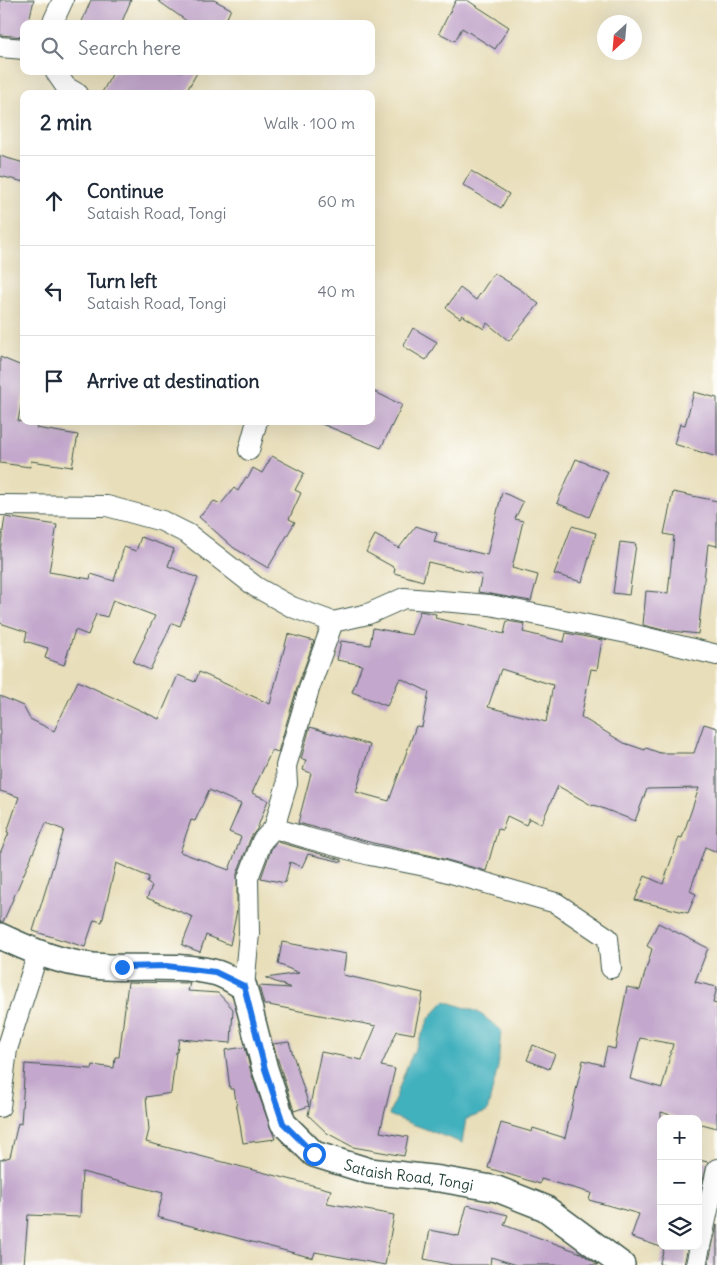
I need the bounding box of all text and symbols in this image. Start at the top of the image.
north arrow [597,15,642,60]
search box [20,20,375,75]
icon: search [38,34,66,62]
text: Search here [78,36,181,60]
text: 2 min [40,109,92,136]
text: Walk · 100 m [264,113,355,133]
text: Continue [87,179,164,203]
icon: ahead [40,187,68,215]
text: 60 m [317,191,355,211]
text: Sataish Road, Tongi [87,203,226,223]
text: Turn left [87,269,157,293]
icon: left [40,277,68,305]
text: 40 m [317,281,355,301]
text: Sataish Road, Tongi [87,293,226,313]
icon: arrive [40,367,68,395]
text: Arrive at destination [87,369,260,393]
route end [111,956,134,979]
map controls [657,1115,702,1250]
button: + [657,1115,702,1160]
route start [303,1143,326,1166]
street label: Sataish Road, Tongi [342,1154,475,1194]
button: − [657,1160,702,1205]
button: layers [657,1205,702,1250]

